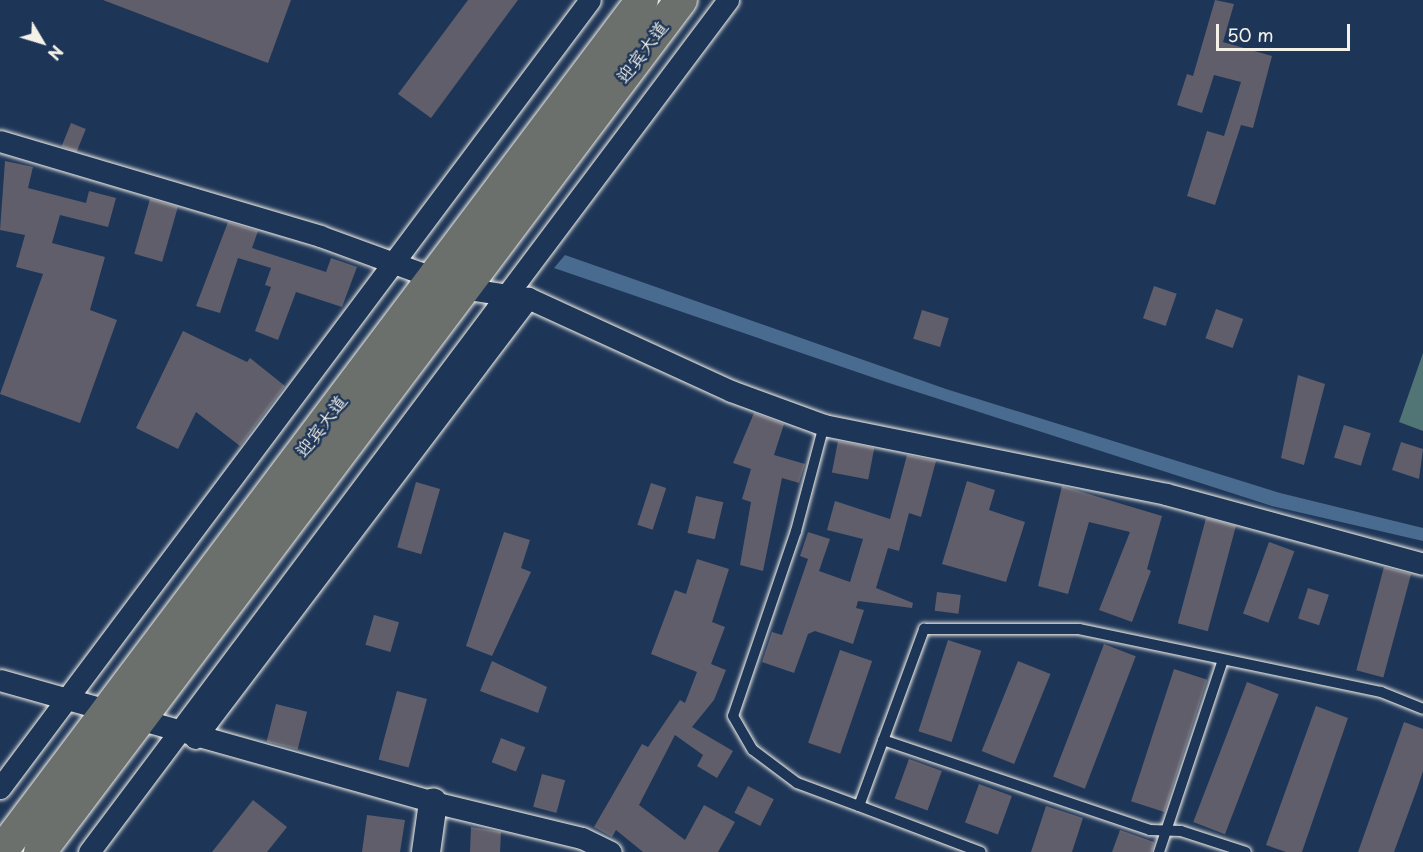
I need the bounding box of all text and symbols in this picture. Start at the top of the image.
north arrow [12,12,72,72]
scale bar [1219,12,1352,50]
street label: 迎宾大道 [612,17,672,87]
text: 50 m [1227,21,1274,48]
text: N [43,41,70,65]
street label: 迎宾大道 [291,391,351,461]

